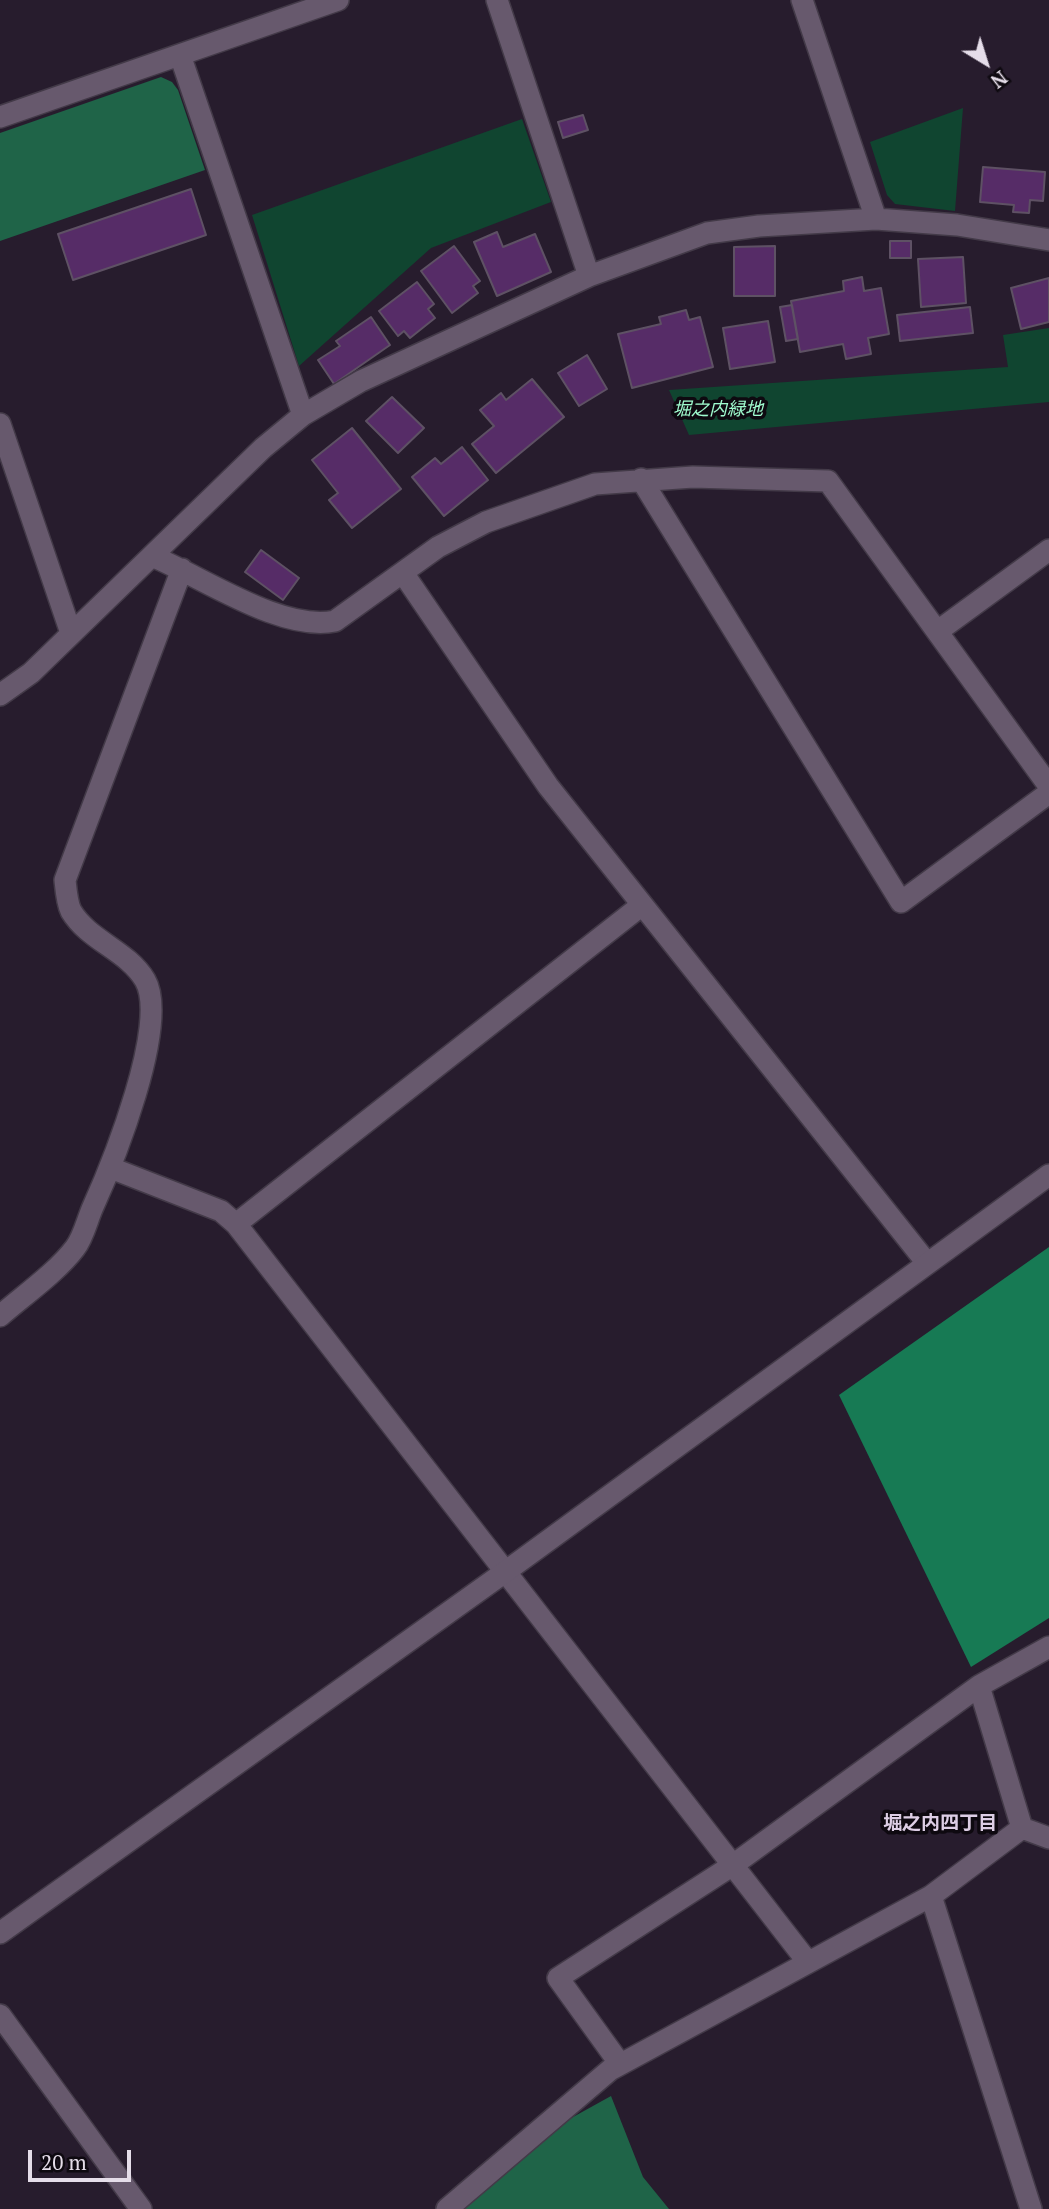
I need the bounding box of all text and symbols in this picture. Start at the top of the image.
north arrow [951,28,1021,98]
text: N [986,66,1013,94]
park label: 堀之内緑地 [673,399,763,421]
district label: 堀之内四丁目 [883,1813,997,1835]
scale bar [32,2136,135,2180]
text: 20 m [41,2148,87,2176]

